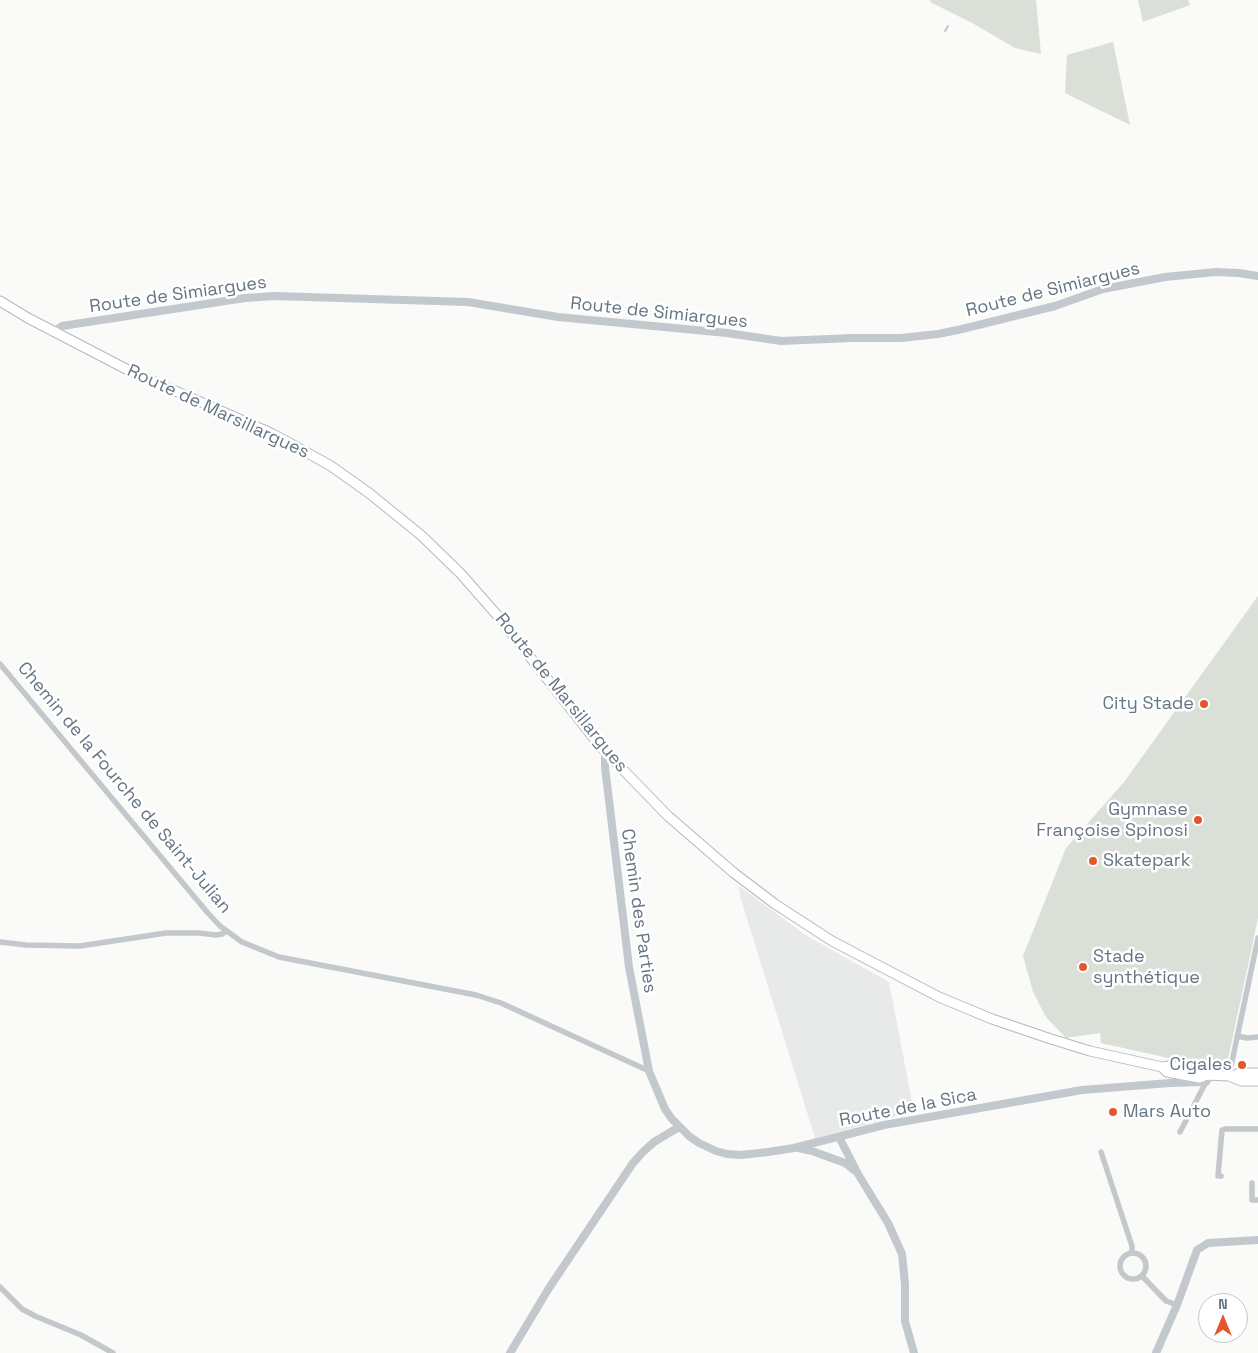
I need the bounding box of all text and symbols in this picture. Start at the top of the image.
street label: Route de Simiargues [964,258,1142,322]
street label: Route de Simiargues [88,272,268,318]
street label: Route de Simiargues [569,293,749,333]
street label: Route de Marsillargues [124,360,312,464]
street label: Route de Marsillargues [490,609,632,777]
street label: Chemin de la Fourche de Saint-Julian [12,658,236,918]
place label: City Stade [1102,693,1194,715]
marker: City Stade [1198,698,1210,710]
place label: Gymnase Françoise Spinosi [1036,799,1188,842]
marker: Gymnase Françoise Spinosi [1192,814,1204,826]
street label: Chemin des Parties [616,827,660,995]
place label: Skatepark [1103,850,1190,872]
marker: Skatepark [1087,855,1099,867]
place label: Stade synthétique [1093,946,1200,989]
marker: Stade synthétique [1077,961,1089,973]
place label: Cigales [1170,1054,1232,1076]
marker: Cigales [1236,1059,1248,1071]
street label: Route de la Sica [837,1084,979,1132]
place label: Mars Auto [1123,1101,1211,1123]
marker: Mars Auto [1107,1106,1119,1118]
north arrow [1198,1293,1248,1343]
text: N [1218,1295,1228,1313]

